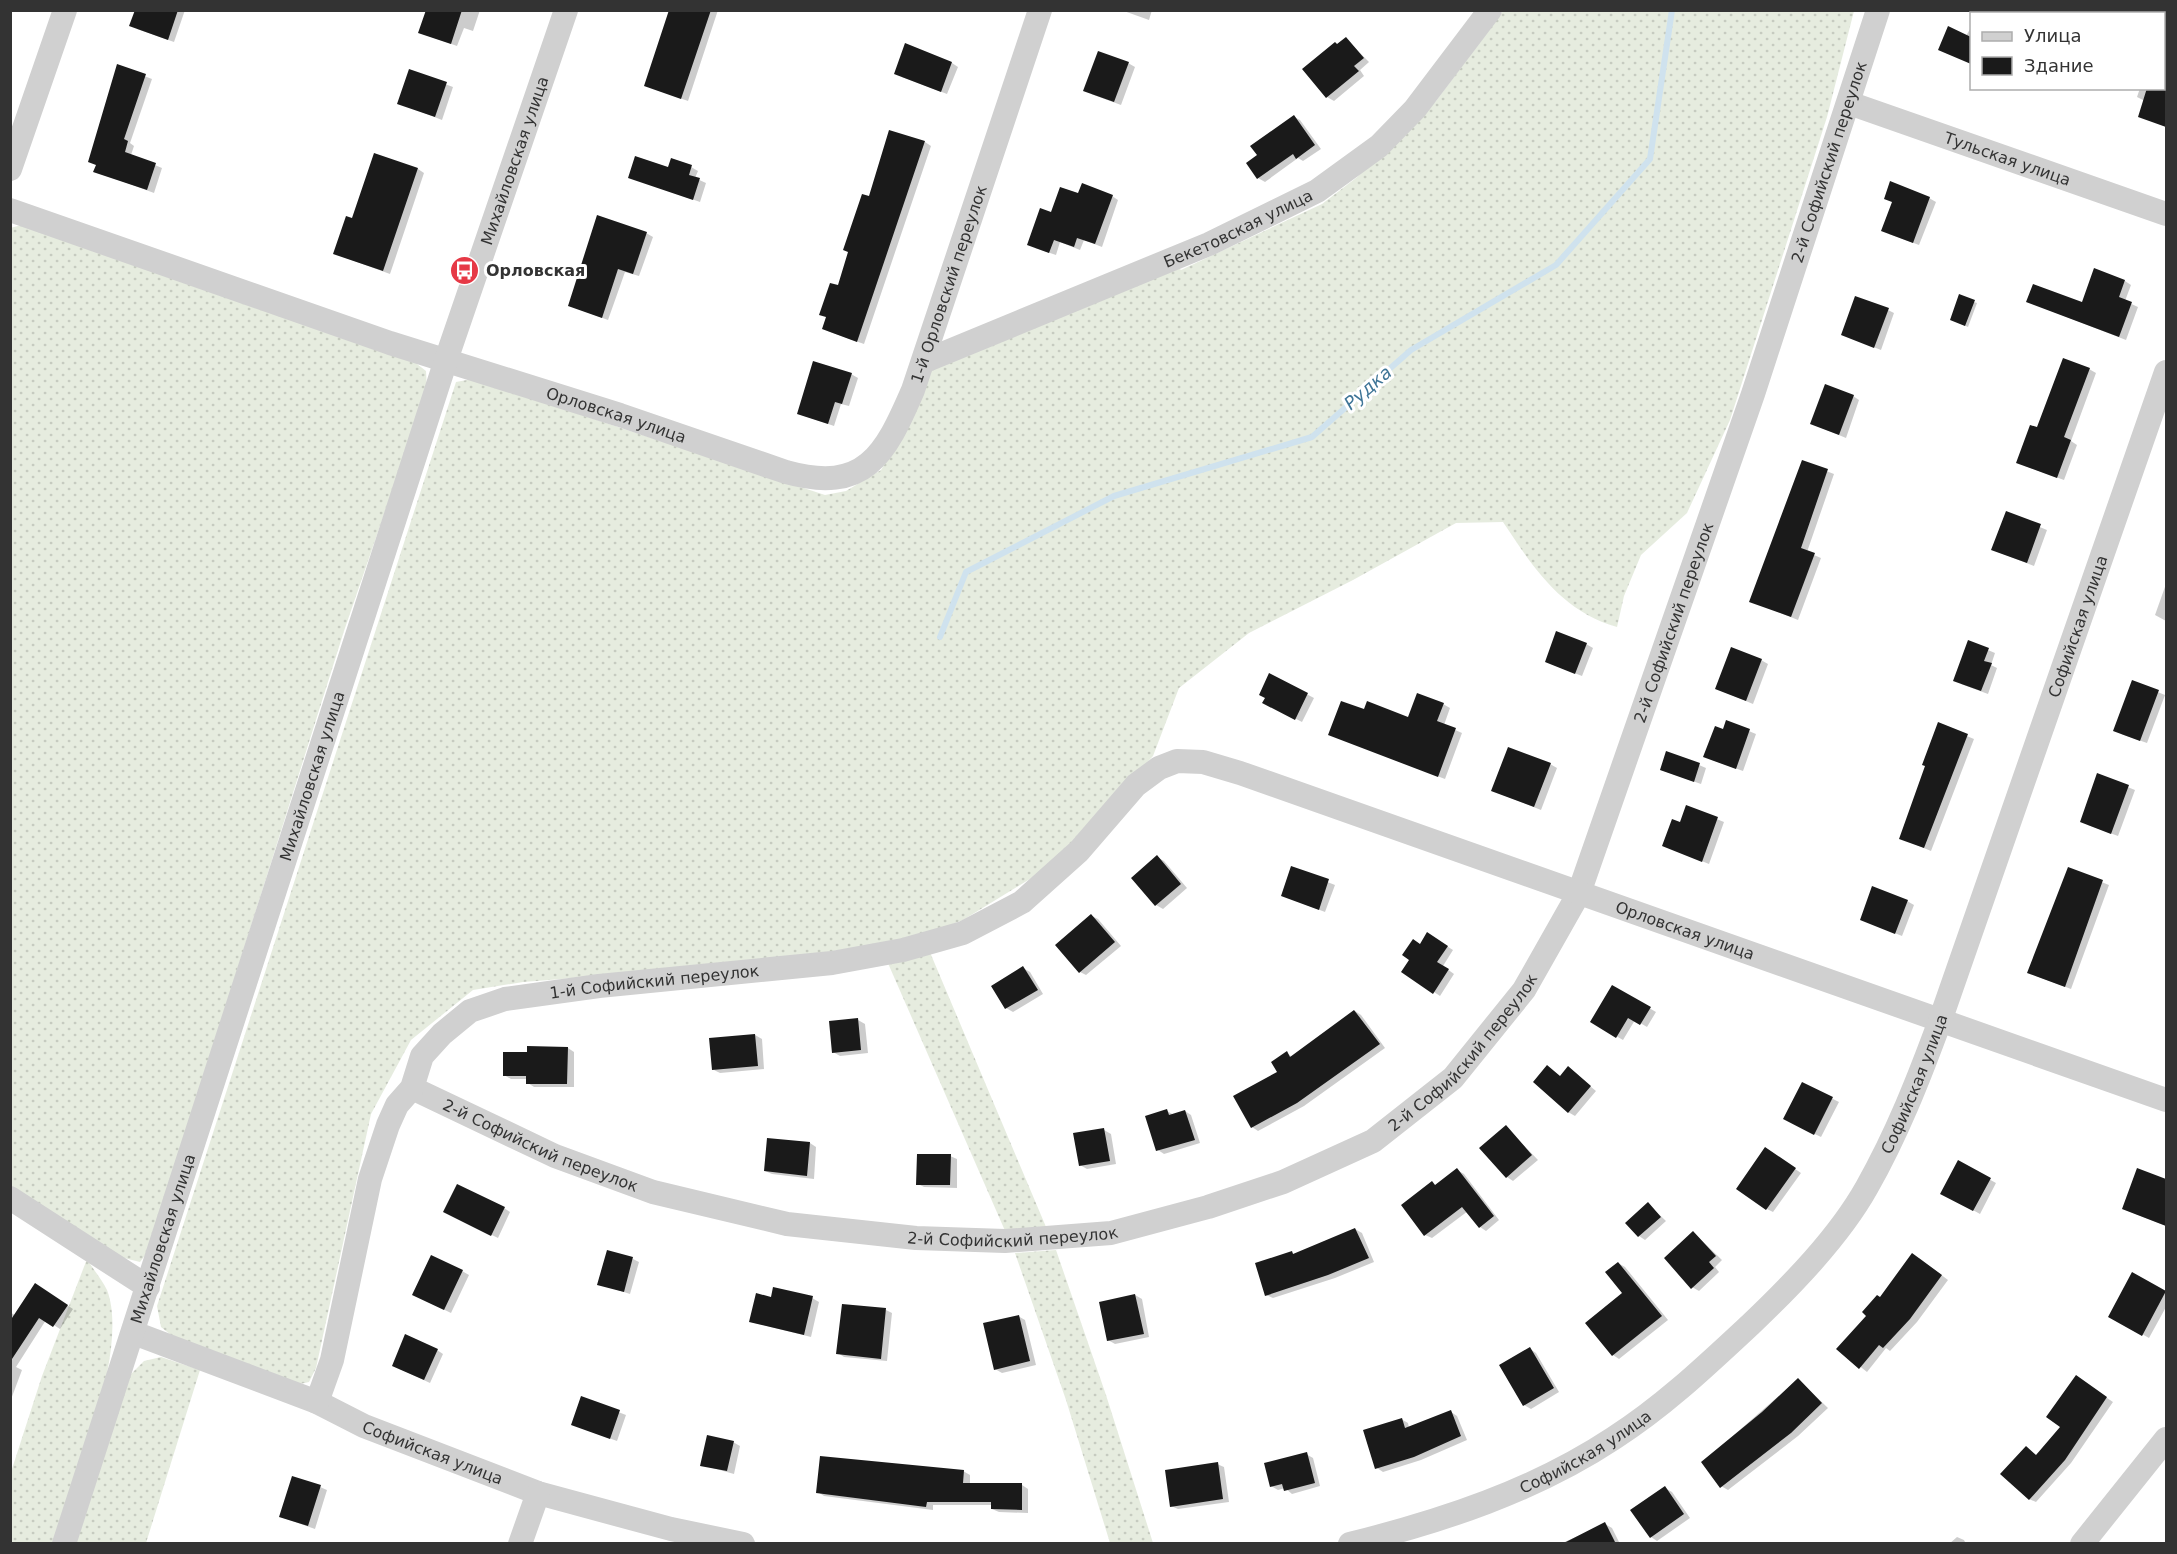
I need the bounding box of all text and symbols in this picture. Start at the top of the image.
legend [1970,12,2165,90]
text: Улица [2024,25,2081,46]
text: Здание [2024,55,2094,76]
street label: 2-й Софийский переулок [1787,59,1871,265]
street label: Михайловская улица [477,74,553,248]
street label: Тульская улица [1941,128,2073,190]
street label: 1-й Орловский переулок [907,183,991,386]
street label: Бекетовская улица [1161,186,1316,272]
bus stop icon: Орловская [449,254,481,286]
place label: Орловская [486,261,585,280]
water label: Рудка [1340,361,1396,414]
street label: Орловская улица [544,384,689,447]
street label: 2-й Софийский переулок [1630,520,1718,725]
street label: Софийская улица [2044,553,2111,700]
street label: Михайловская улица [276,689,349,863]
street label: Орловская улица [1613,897,1757,964]
street label: 1-й Софийский переулок [548,961,760,1003]
street label: 2-й Софийский переулок [1384,970,1541,1135]
street label: Софийская улица [1877,1012,1952,1157]
street label: 2-й Софийский переулок [440,1095,641,1196]
street label: Михайловская улица [127,1151,199,1326]
street label: 2-й Софийский переулок [906,1222,1120,1251]
street label: Софийская улица [1517,1406,1655,1498]
street label: Софийская улица [359,1417,506,1489]

